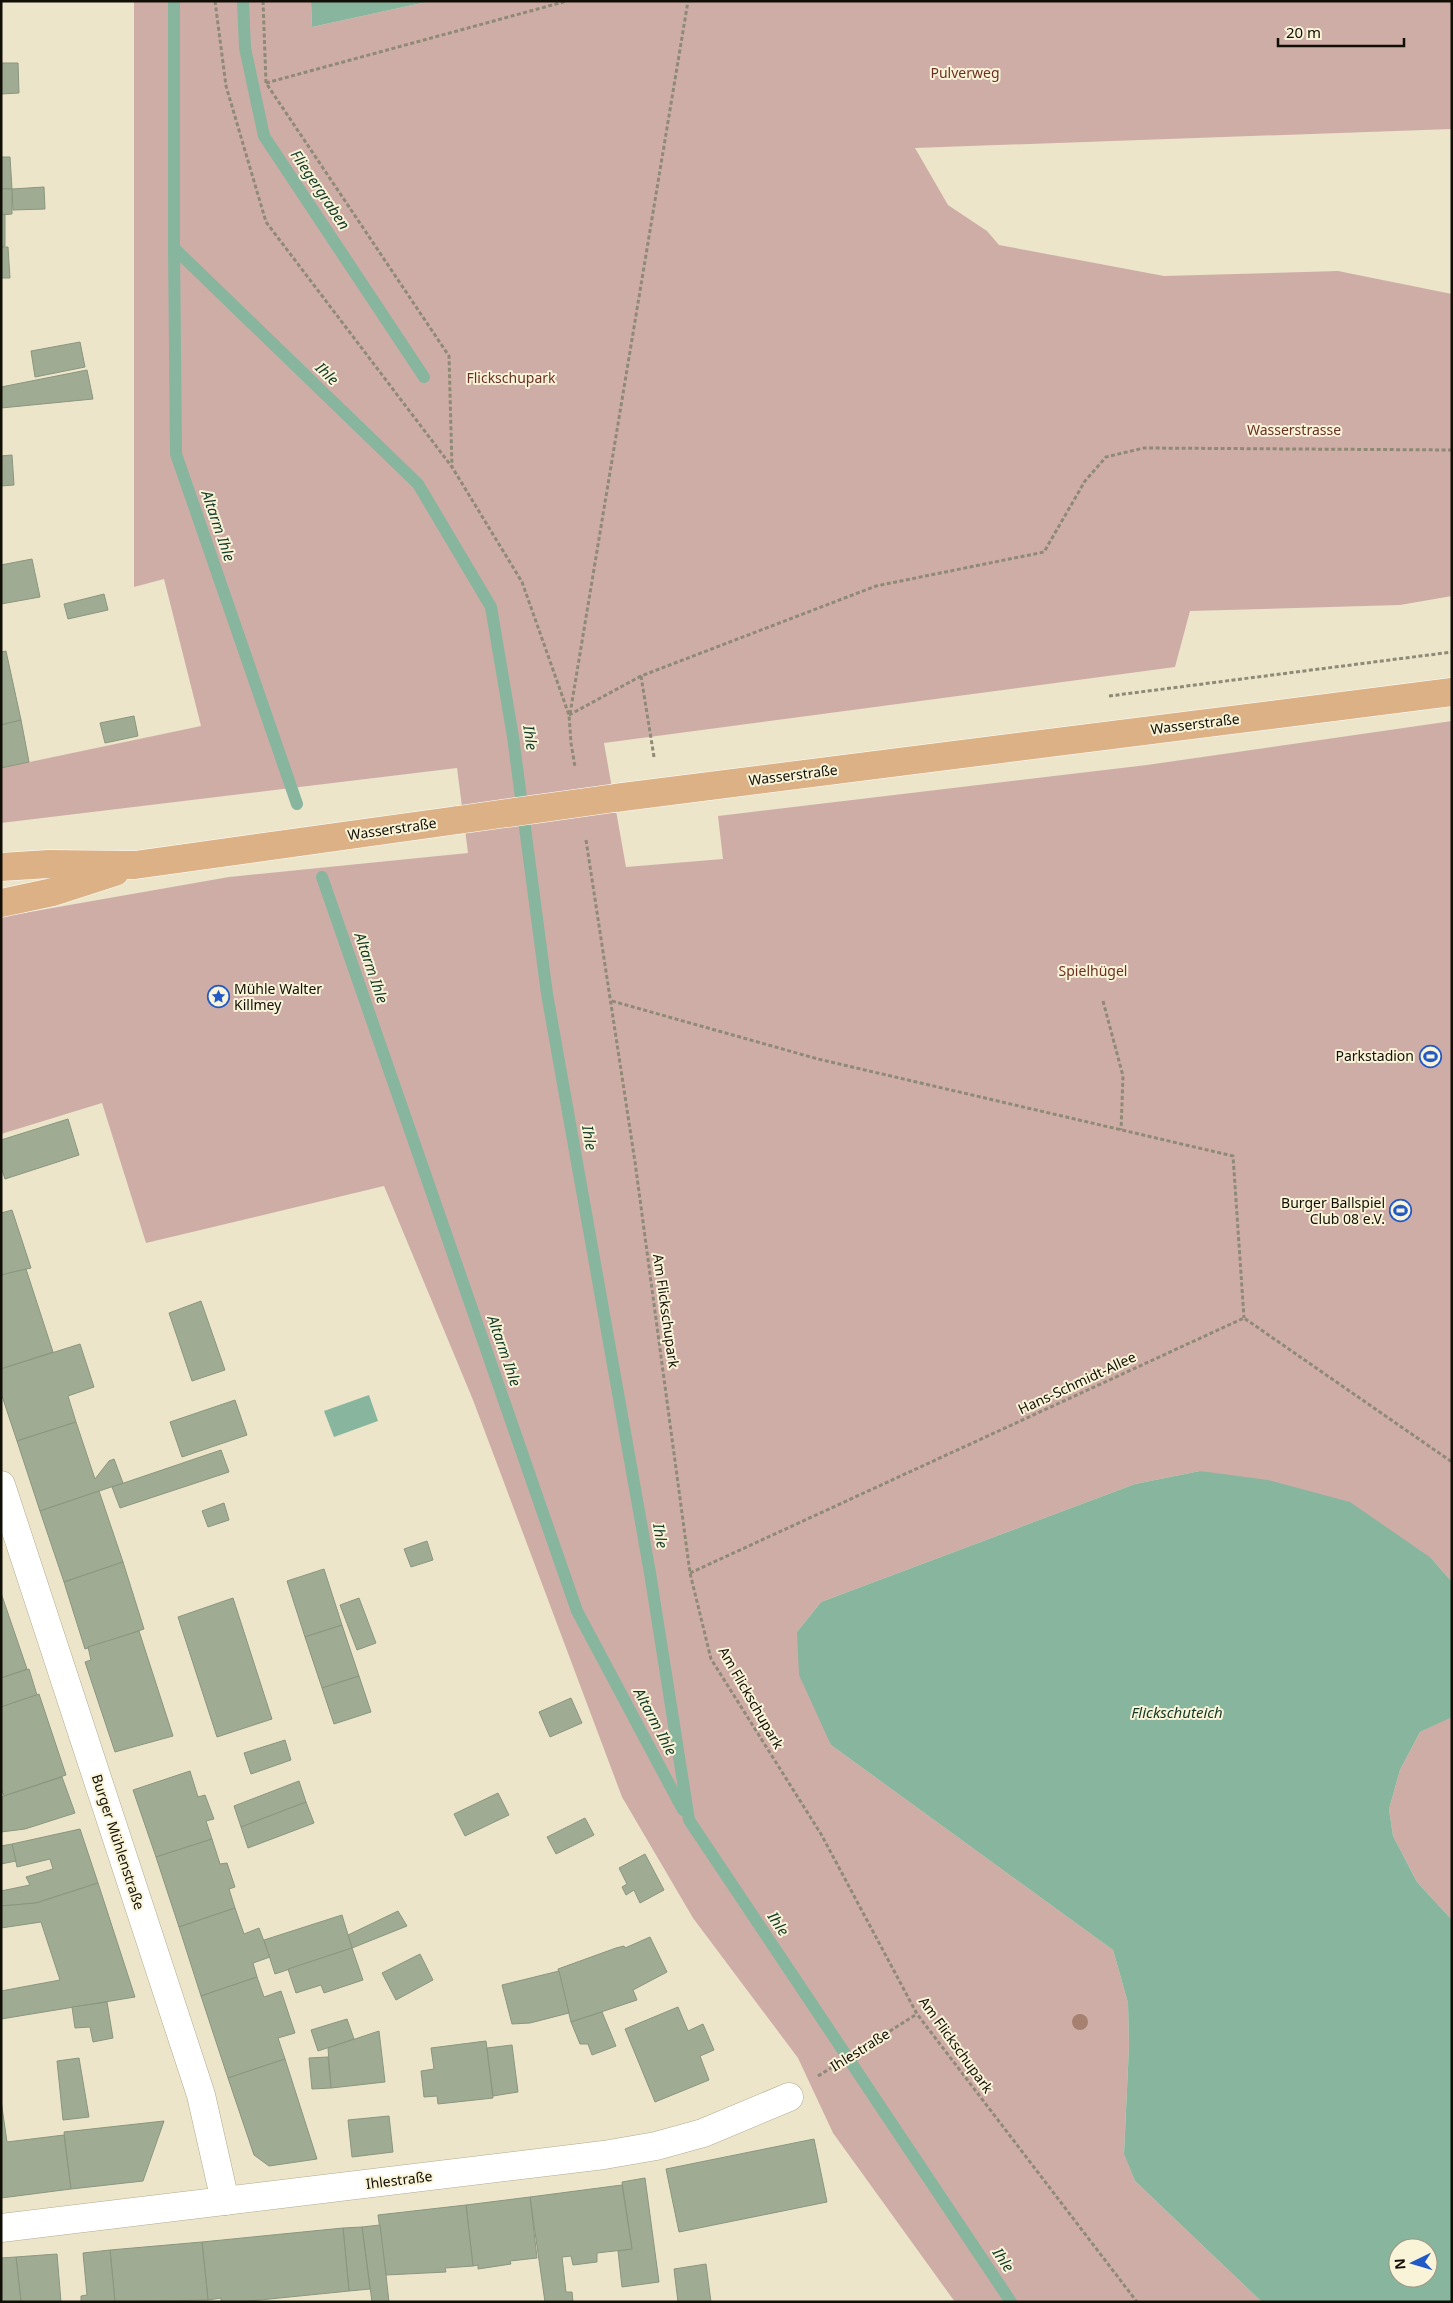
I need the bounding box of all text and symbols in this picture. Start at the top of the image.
scale bar [1278,15,1404,47]
text: 20 m [1286,22,1321,42]
park label: Pulverweg [930,63,1000,82]
water label: Fliegergraben [287,146,355,233]
water label: Ihle [311,357,344,389]
park label: Flickschupark [466,368,556,387]
park label: Wasserstrasse [1247,420,1341,439]
water label: Altarm Ihle [197,487,241,564]
street label: Wasserstraße [1149,709,1241,738]
water label: Ihle [519,723,543,752]
street label: Wasserstraße [747,760,839,789]
street label: Wasserstraße [346,813,438,844]
water label: Altarm Ihle [350,929,394,1006]
park label: Spielhügel [1059,961,1127,980]
place label: Mühle Walter Killmey [234,979,322,1014]
place icon: Mühle Walter Killmey [206,985,230,1009]
sports icon: Parkstadion [1418,1044,1442,1068]
place label: Parkstadion [1335,1046,1414,1065]
water label: Ihle [578,1123,602,1152]
place label: Burger Ballspiel Club 08 e.V. [1281,1193,1385,1228]
sports icon: Burger Ballspiel Club 08 e.V. [1389,1199,1413,1223]
street label: Am Flickschupark [649,1253,684,1370]
water label: Altarm Ihle [483,1312,527,1389]
street label: Hans-Schmidt-Allee [1015,1347,1139,1418]
water label: Ihle [649,1521,673,1550]
street label: Am Flickschupark [714,1643,789,1753]
water label: Altarm Ihle [629,1683,682,1759]
water label: Flickschuteich [1131,1702,1223,1722]
street label: Burger Mühlenstraße [88,1772,149,1912]
water label: Ihle [763,1907,794,1940]
street label: Am Flickschupark [915,1993,998,2097]
street label: Ihlestraße [826,2024,893,2075]
street label: Ihlestraße [365,2166,433,2193]
north arrow [1388,2238,1438,2288]
water label: Ihle [988,2243,1019,2276]
text: N [1390,2258,1410,2271]

